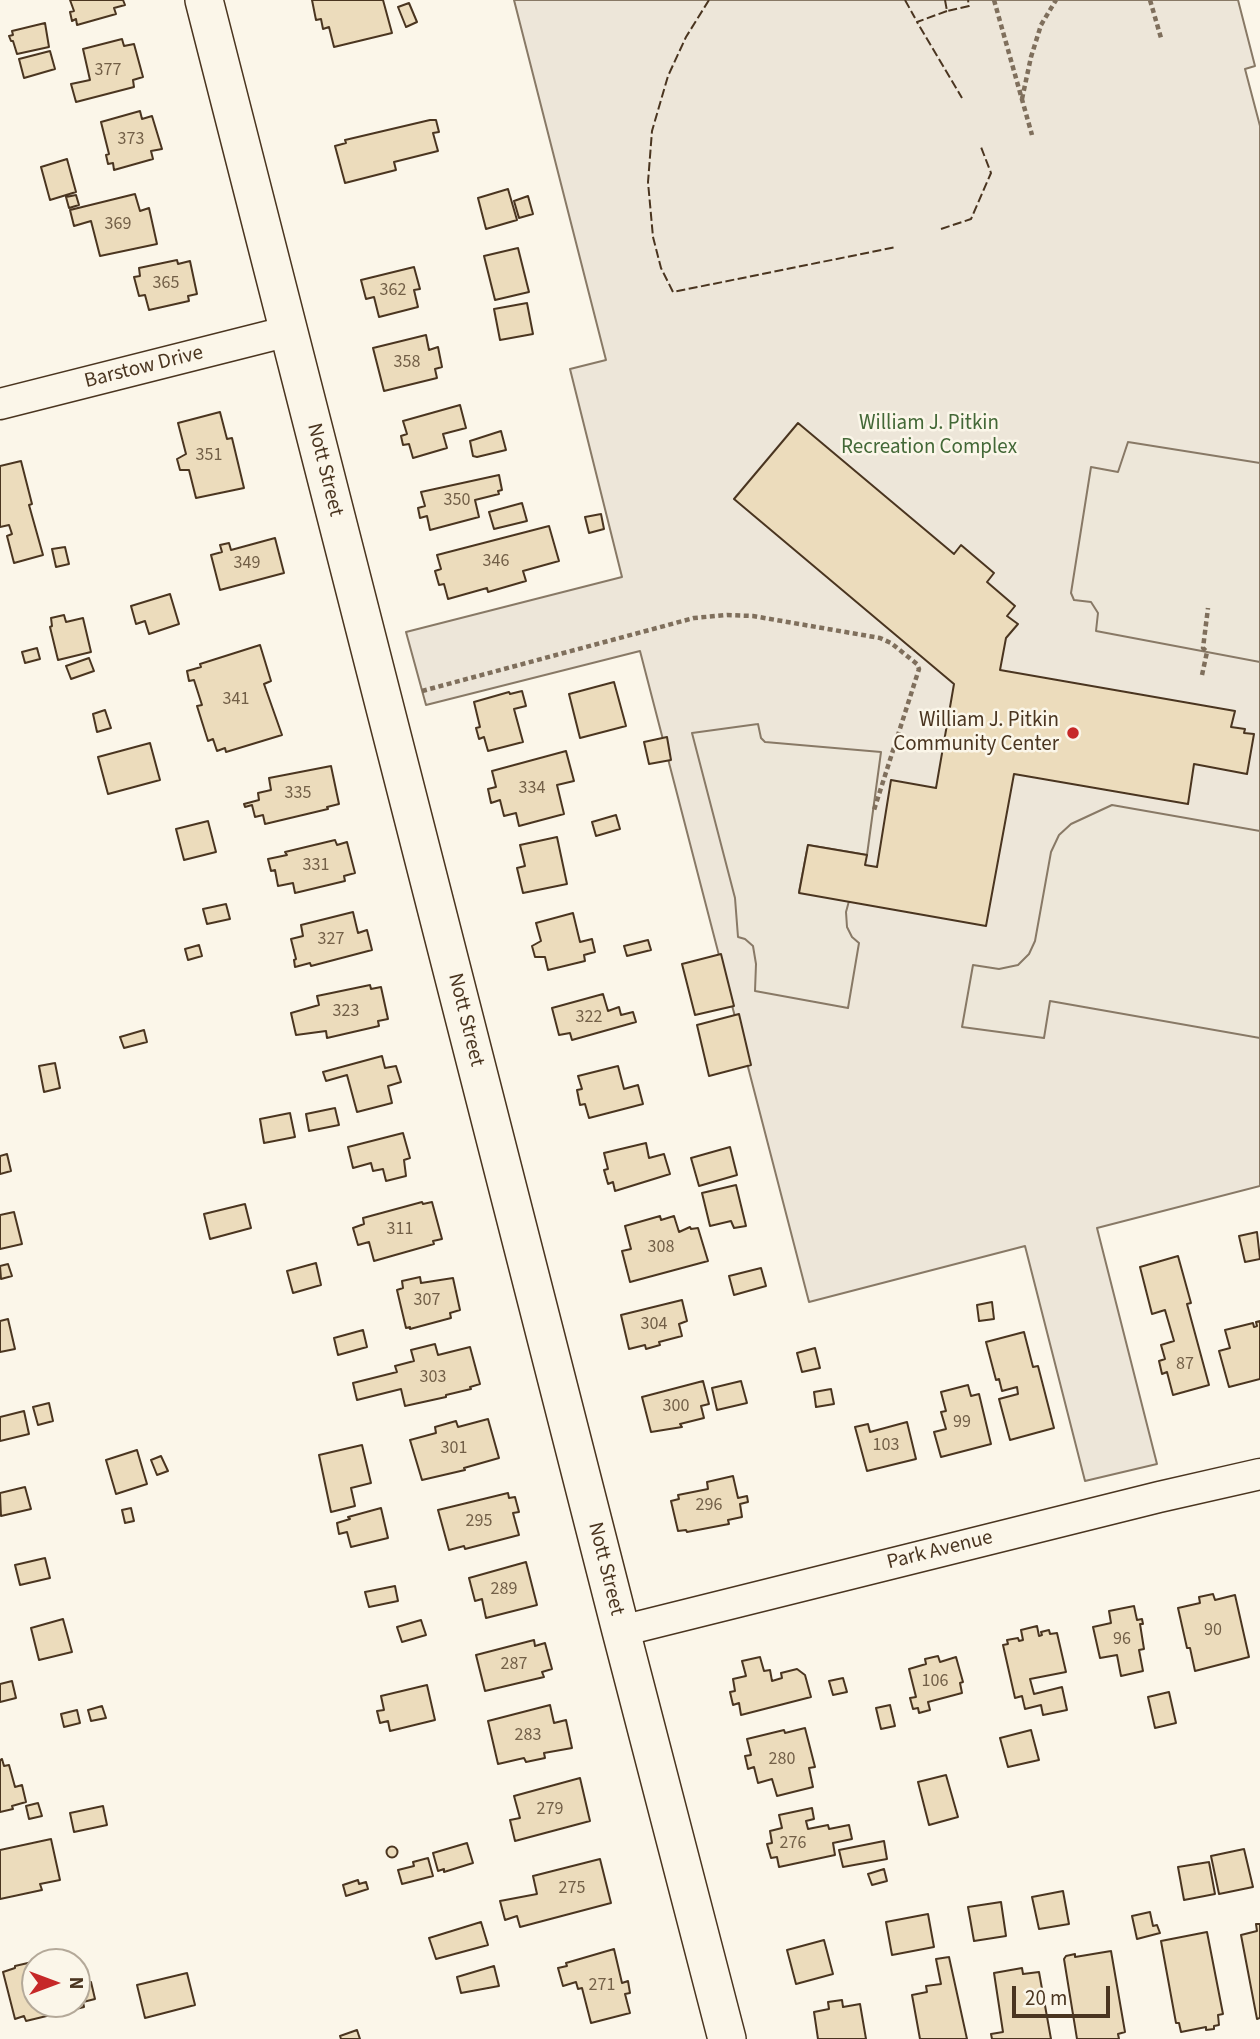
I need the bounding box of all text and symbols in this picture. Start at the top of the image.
house number: 377 [95,60,121,82]
house number: 373 [118,129,144,151]
house number: 369 [105,214,131,236]
house number: 365 [153,273,179,295]
house number: 362 [380,280,406,302]
street label: Barstow Drive [82,341,206,395]
house number: 358 [394,352,420,374]
park label: William J. Pitkin Recreation Complex [841,411,1017,461]
street label: Nott Street [300,421,348,519]
house number: 351 [196,445,222,467]
house number: 350 [444,490,470,512]
house number: 346 [483,551,509,573]
house number: 349 [234,553,260,575]
house number: 341 [223,689,249,711]
place label: William J. Pitkin Community Center [893,708,1059,758]
marker: William J. Pitkin Community Center [1065,725,1081,741]
house number: 334 [519,778,545,800]
house number: 335 [285,783,311,805]
house number: 331 [303,855,329,877]
house number: 327 [318,929,344,951]
street label: Nott Street [441,971,489,1069]
house number: 323 [333,1001,359,1023]
house number: 322 [576,1007,602,1029]
house number: 311 [387,1219,413,1241]
house number: 308 [648,1237,674,1259]
house number: 307 [414,1290,440,1312]
house number: 304 [641,1314,667,1336]
house number: 87 [1176,1354,1194,1376]
house number: 303 [420,1367,446,1389]
house number: 300 [663,1396,689,1418]
house number: 99 [953,1412,971,1434]
house number: 103 [873,1435,899,1457]
house number: 301 [441,1438,467,1460]
house number: 296 [696,1495,722,1517]
house number: 295 [466,1511,492,1533]
street label: Nott Street [581,1520,629,1618]
street label: Park Avenue [884,1526,996,1576]
house number: 289 [491,1579,517,1601]
house number: 90 [1204,1620,1222,1642]
house number: 96 [1113,1629,1131,1651]
house number: 287 [501,1654,527,1676]
house number: 106 [922,1671,948,1693]
house number: 283 [515,1725,541,1747]
house number: 280 [769,1749,795,1771]
house number: 279 [537,1799,563,1821]
house number: 276 [780,1833,806,1855]
house number: 275 [559,1878,585,1900]
north arrow [21,1948,91,2018]
scale bar [1015,1972,1113,2016]
house number: 271 [589,1975,615,1997]
text: N [62,1977,89,1989]
text: 20 m [1025,1983,1067,2013]

